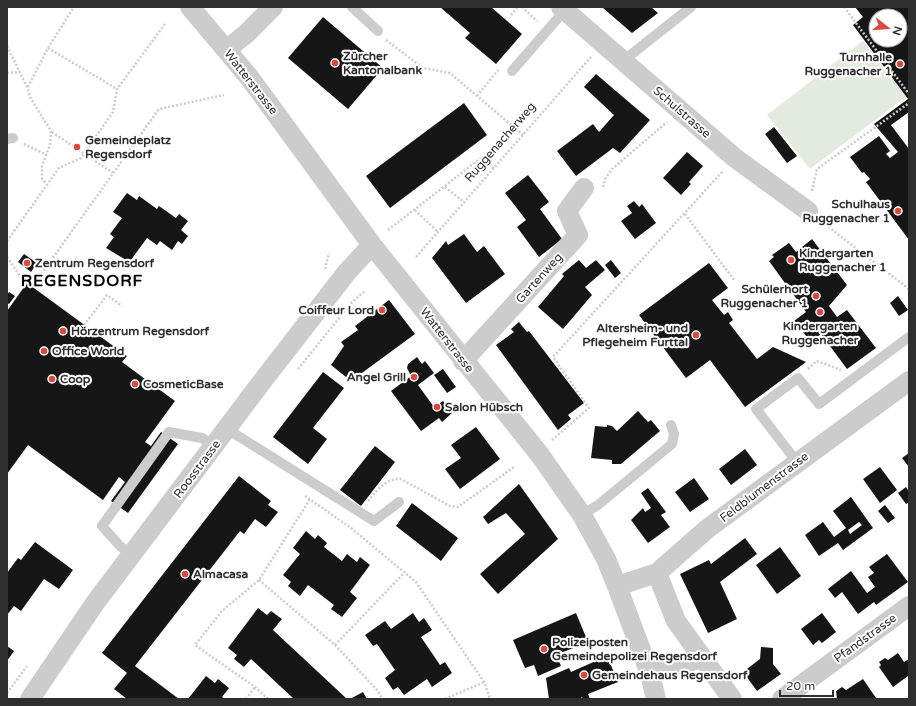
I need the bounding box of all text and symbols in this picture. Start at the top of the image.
north arrow [868,8,908,48]
text: N [890,25,905,37]
street label: Watterstrasse [221,47,281,117]
place label: Zürcher Kantonalbank [343,49,422,77]
place label: Turnhalle Ruggenacher 1 [804,50,892,79]
marker: Zürcher Kantonalbank [330,58,340,68]
marker: Turnhalle Ruggenacher 1 [895,59,905,69]
street label: Schulstrasse [651,83,714,141]
street label: Ruggenacherweg [462,99,538,185]
place label: Gemeindeplatz Regensdorf [85,133,171,162]
marker: Gemeindeplatz Regensdorf [72,142,82,152]
place label: Schulhaus Ruggenacher 1 [802,197,890,226]
marker: Schulhaus Ruggenacher 1 [893,206,903,216]
place label: Kindergarten Ruggenacher 1 [799,246,887,275]
street label: Gartenweg [513,250,565,306]
marker: Kindergarten Ruggenacher 1 [786,255,796,265]
place label: Zentrum Regensdorf [35,256,154,271]
marker: Zentrum Regensdorf [22,258,32,268]
district label: REGENSDORF [21,271,143,291]
place label: Schülerhort Ruggenacher 1 [720,282,808,311]
marker: Schülerhort Ruggenacher 1 [811,291,821,301]
place label: Coiffeur Lord [299,303,374,317]
marker: Coiffeur Lord [377,305,387,315]
street label: Watterstrasse [417,305,477,375]
marker: Kindergarten Ruggenacher [815,307,825,317]
place label: Kindergarten Ruggenacher [782,319,859,348]
place label: Altersheim- und Pflegeheim Furttal [582,321,688,350]
place label: Hörzentrum Regensdorf [71,324,210,339]
marker: Hörzentrum Regensdorf [58,326,68,336]
marker: Altersheim- und Pflegeheim Furttal [691,330,701,340]
place label: Office World [52,344,124,358]
marker: Office World [39,346,49,356]
place label: Angel Grill [347,370,406,385]
place label: Coop [60,372,91,387]
marker: Angel Grill [409,372,419,382]
marker: Coop [47,374,57,384]
place label: CosmeticBase [143,377,224,391]
marker: CosmeticBase [130,379,140,389]
place label: Salon Hübsch [445,400,523,414]
marker: Salon Hübsch [432,402,442,412]
street label: Roosstrasse [171,437,223,501]
street label: Feldblumenstrasse [717,449,811,525]
place label: Almacasa [193,567,249,581]
marker: Almacasa [180,569,190,579]
street label: Pfandstrasse [831,610,899,665]
place label: Polizeiposten Gemeindepolizei Regensdorf [552,635,717,664]
marker: Polizeiposten Gemeindepolizei Regensdorf [539,644,549,654]
place label: Gemeindehaus Regensdorf [592,668,748,683]
marker: Gemeindehaus Regensdorf [579,670,589,680]
scale bar [780,672,833,698]
text: 20 m [786,679,815,693]

